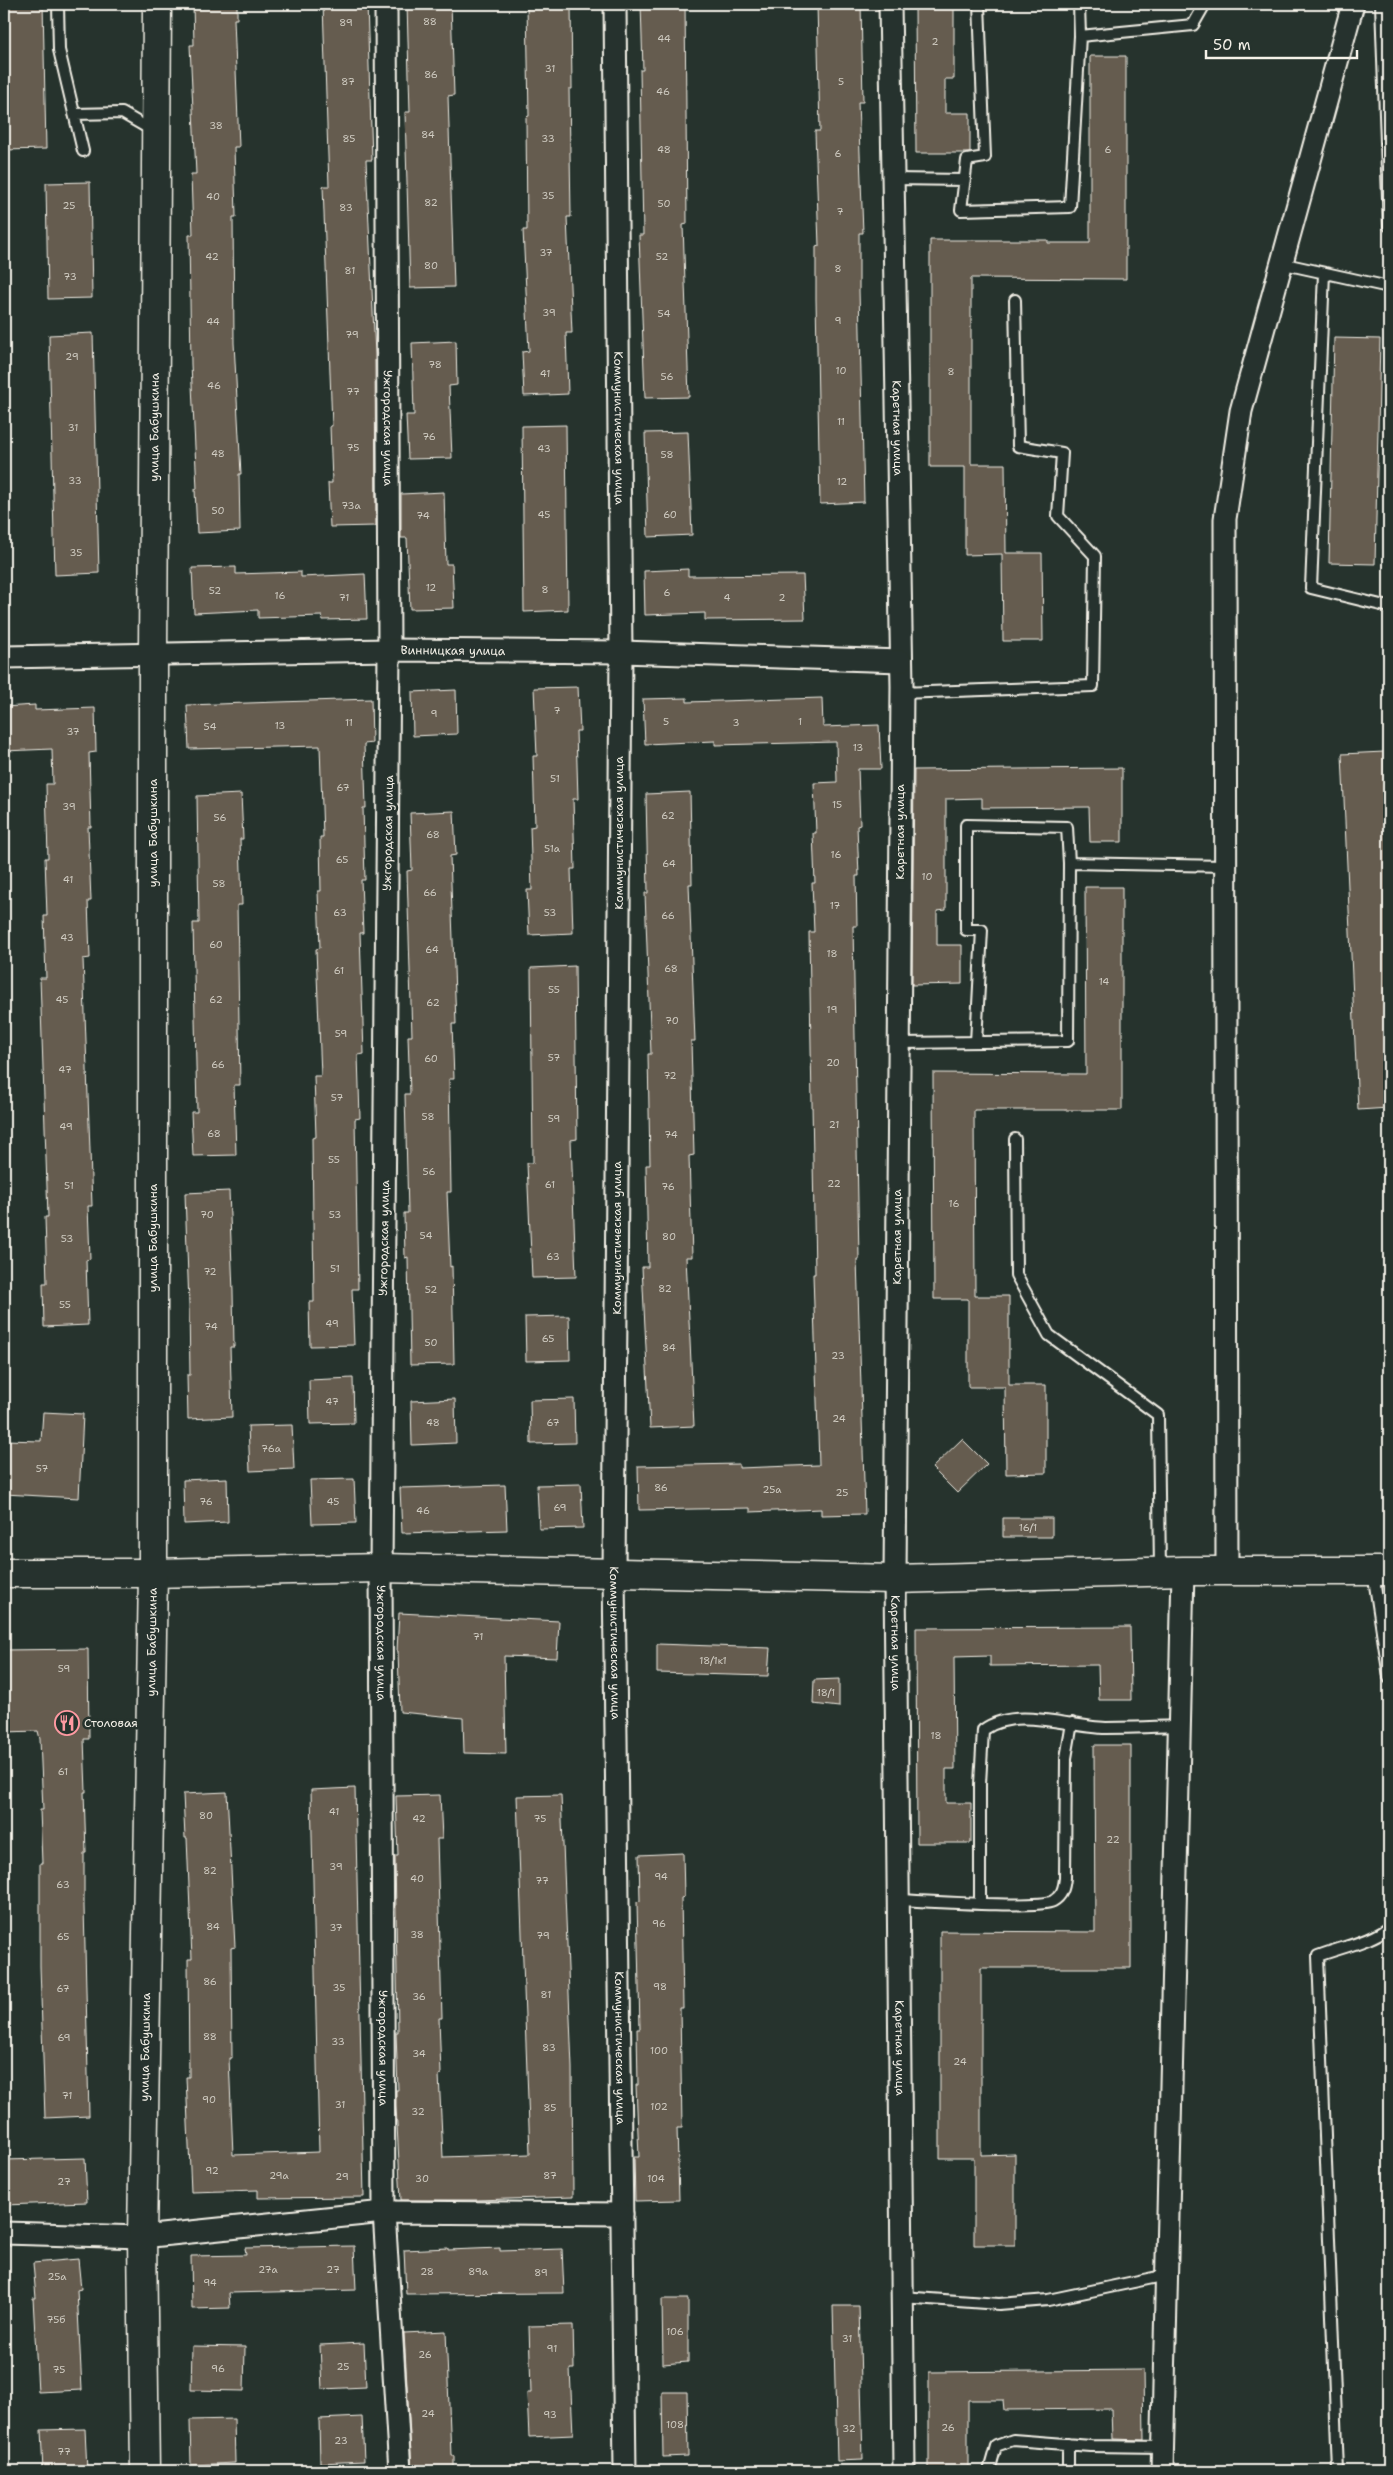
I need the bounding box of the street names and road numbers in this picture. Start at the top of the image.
street label: Коммунистическая улица [610,351,628,505]
street label: Ужгородская улица [380,370,396,487]
street label: улица Бабушкина [146,372,163,482]
street label: Каретная улица [889,380,906,476]
street label: Винницкая улица [401,642,506,659]
street label: Коммунистическая улица [611,756,627,910]
street label: Ужгородская улица [379,774,397,891]
street label: улица Бабушкина [145,778,161,887]
street label: Каретная улица [892,784,908,880]
street label: Коммунистическая улица [609,1161,625,1315]
street label: Ужгородская улица [375,1179,393,1296]
street label: улица Бабушкина [145,1183,161,1292]
street label: Каретная улица [889,1189,905,1285]
street label: Коммунистическая улица [606,1566,624,1720]
street label: Ужгородская улица [373,1585,390,1701]
street label: улица Бабушкина [143,1587,161,1697]
street label: Каретная улица [887,1595,904,1691]
street label: Коммунистическая улица [611,1971,629,2125]
street label: Ужгородская улица [375,1990,392,2106]
street label: улица Бабушкина [136,1992,154,2102]
street label: Каретная улица [891,2000,908,2096]

